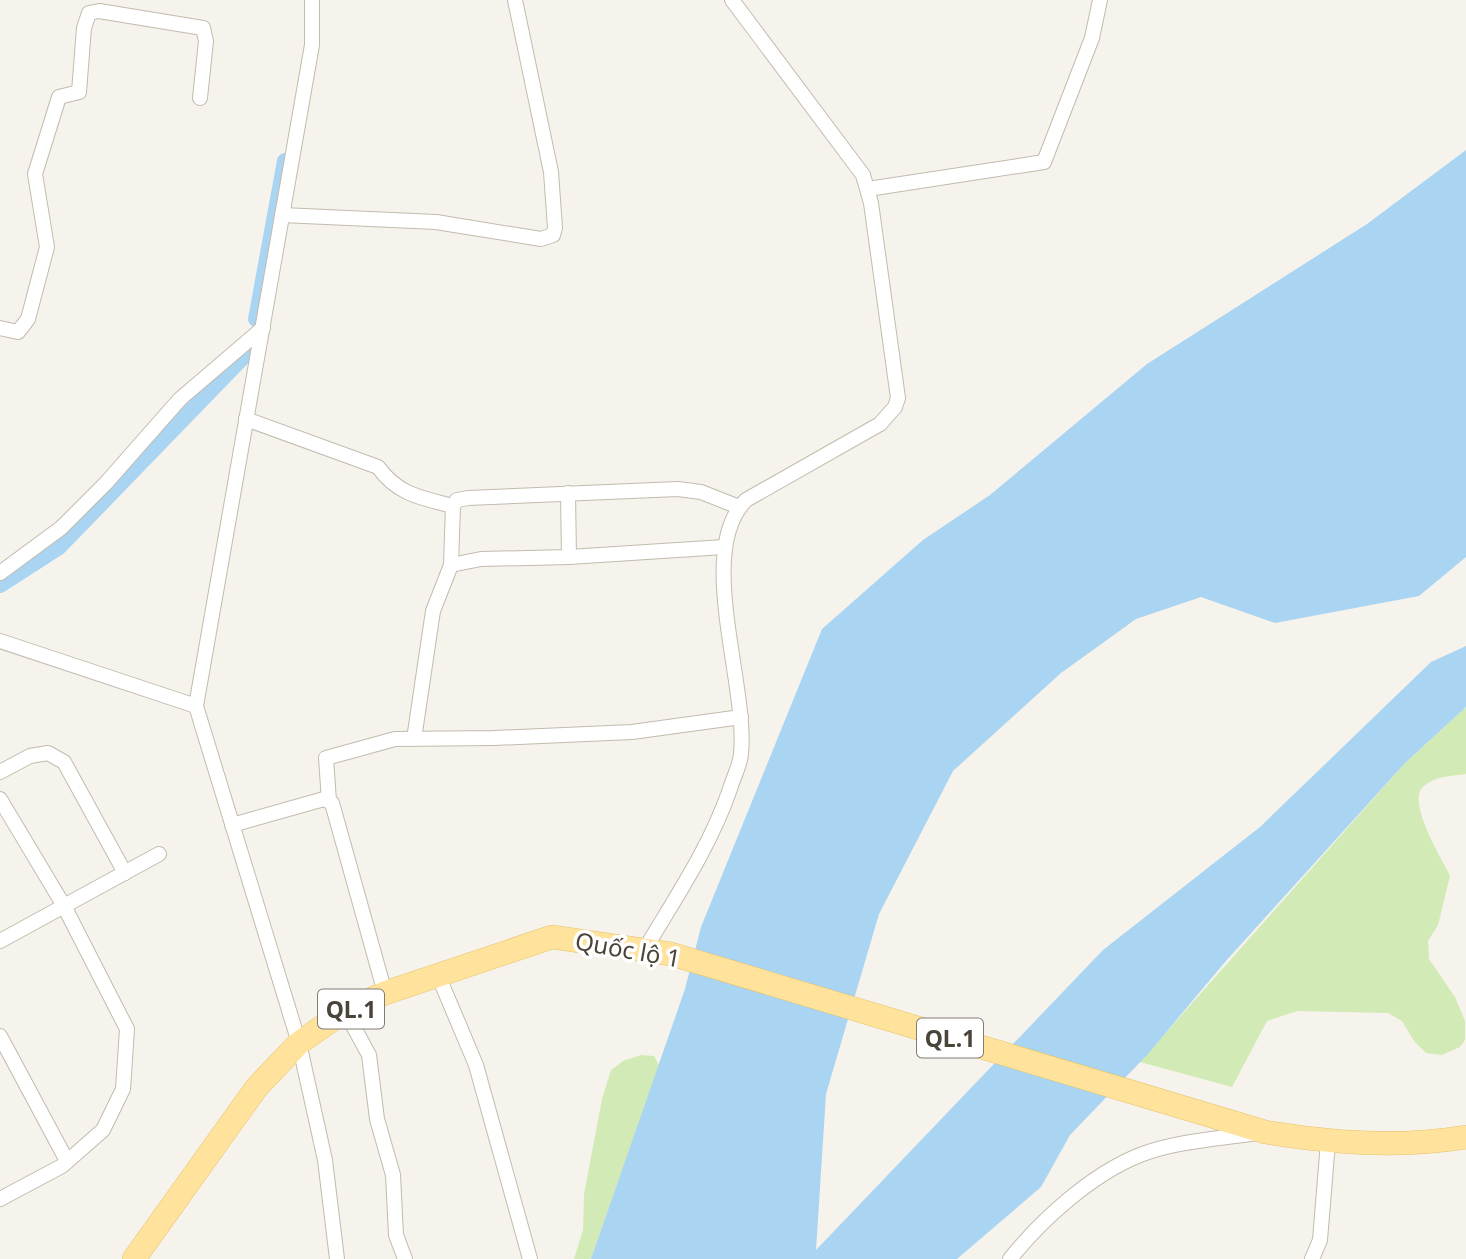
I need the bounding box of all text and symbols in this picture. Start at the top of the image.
street label: Quốc lộ 1 [573,923,683,975]
road number: QL.1 [318,990,384,1028]
road number: QL.1 [917,1018,983,1058]

